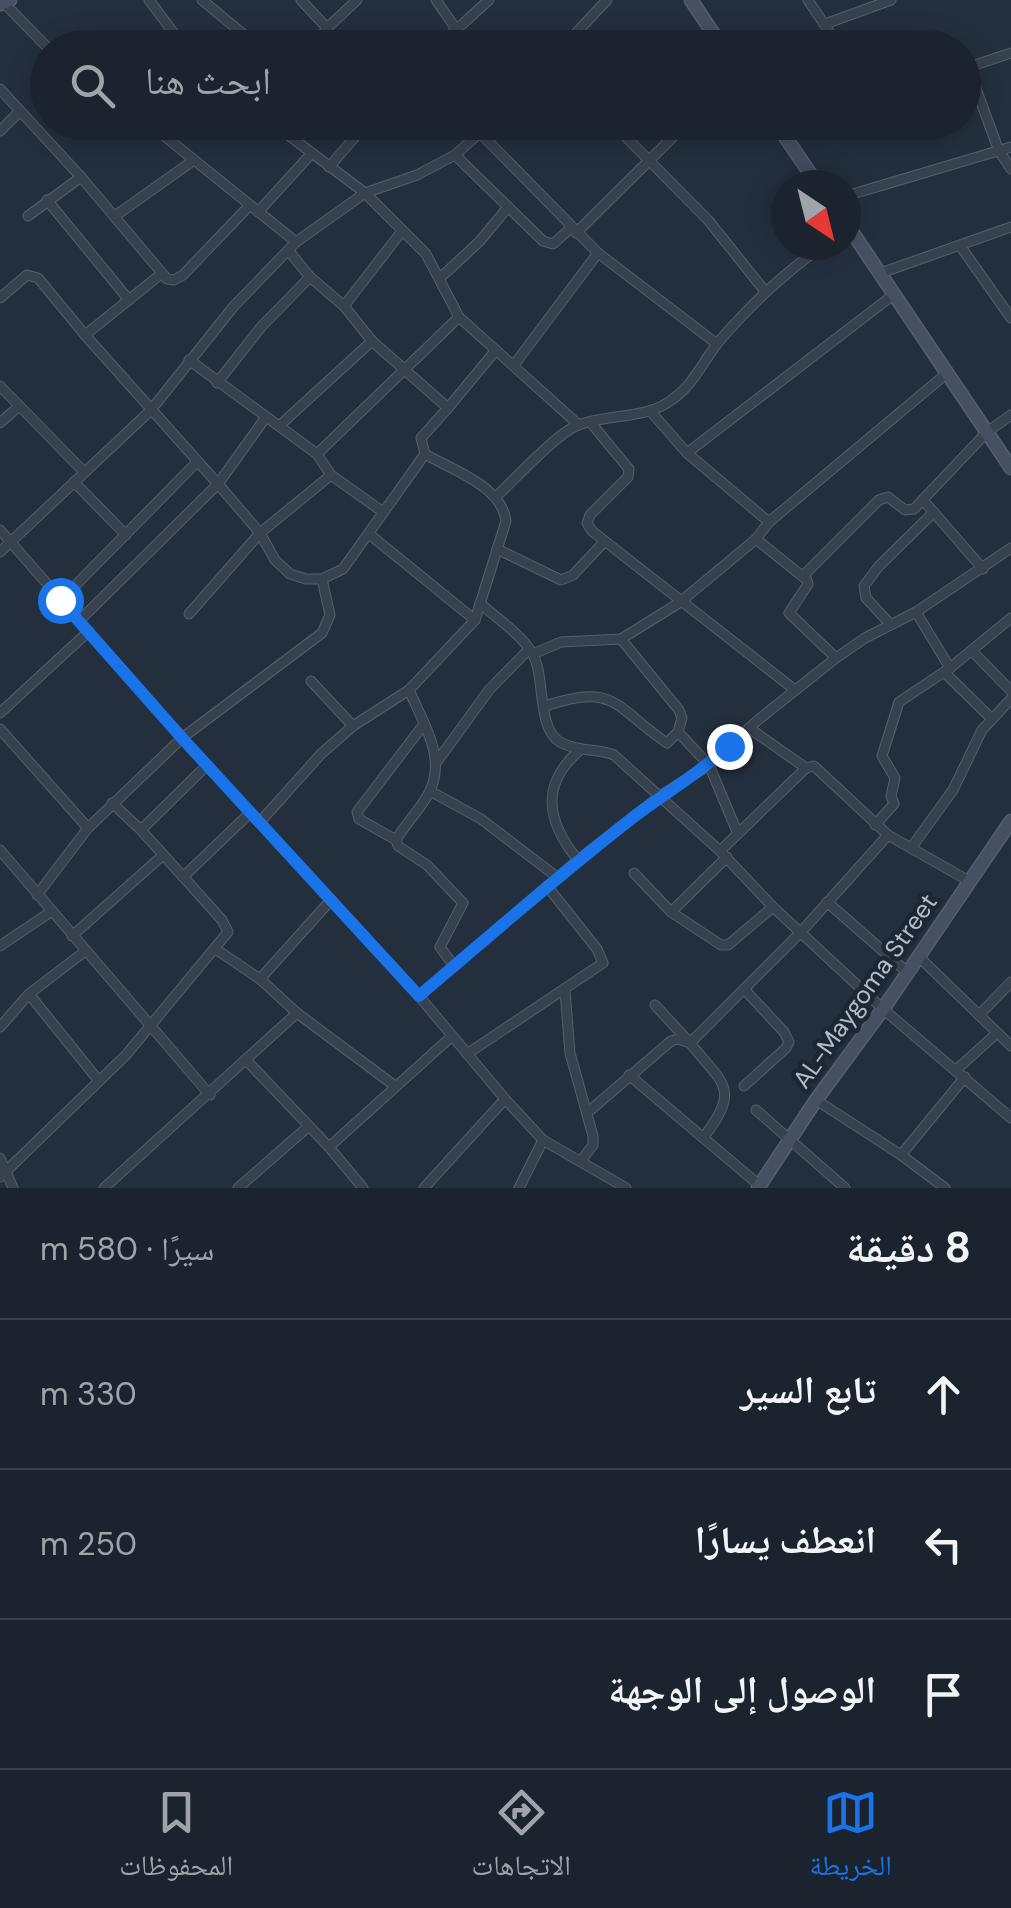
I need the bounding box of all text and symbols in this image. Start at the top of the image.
search box [30,30,981,140]
text: ابحث هنا [145,56,271,106]
icon: search [65,58,120,113]
north arrow [771,170,861,260]
route start [38,578,84,624]
route end [707,724,753,770]
street label: AL-Maygoma Street [785,887,945,1095]
text: 8 دقيقة [846,1220,971,1275]
text: سيرًا · 580 m [40,1228,214,1270]
text: تابع السير [740,1365,876,1415]
icon: ahead [916,1367,971,1422]
text: 330 m [40,1373,137,1415]
text: انعطف يسارًا [695,1515,876,1565]
icon: left [916,1517,971,1572]
text: 250 m [40,1523,137,1565]
text: الوصول إلى الوجهة [608,1665,876,1715]
icon: arrive [916,1667,971,1722]
tab: المحفوظات [119,1785,233,1893]
tab: الاتجاهات [472,1785,571,1893]
tab: الخريطة [809,1785,892,1893]

